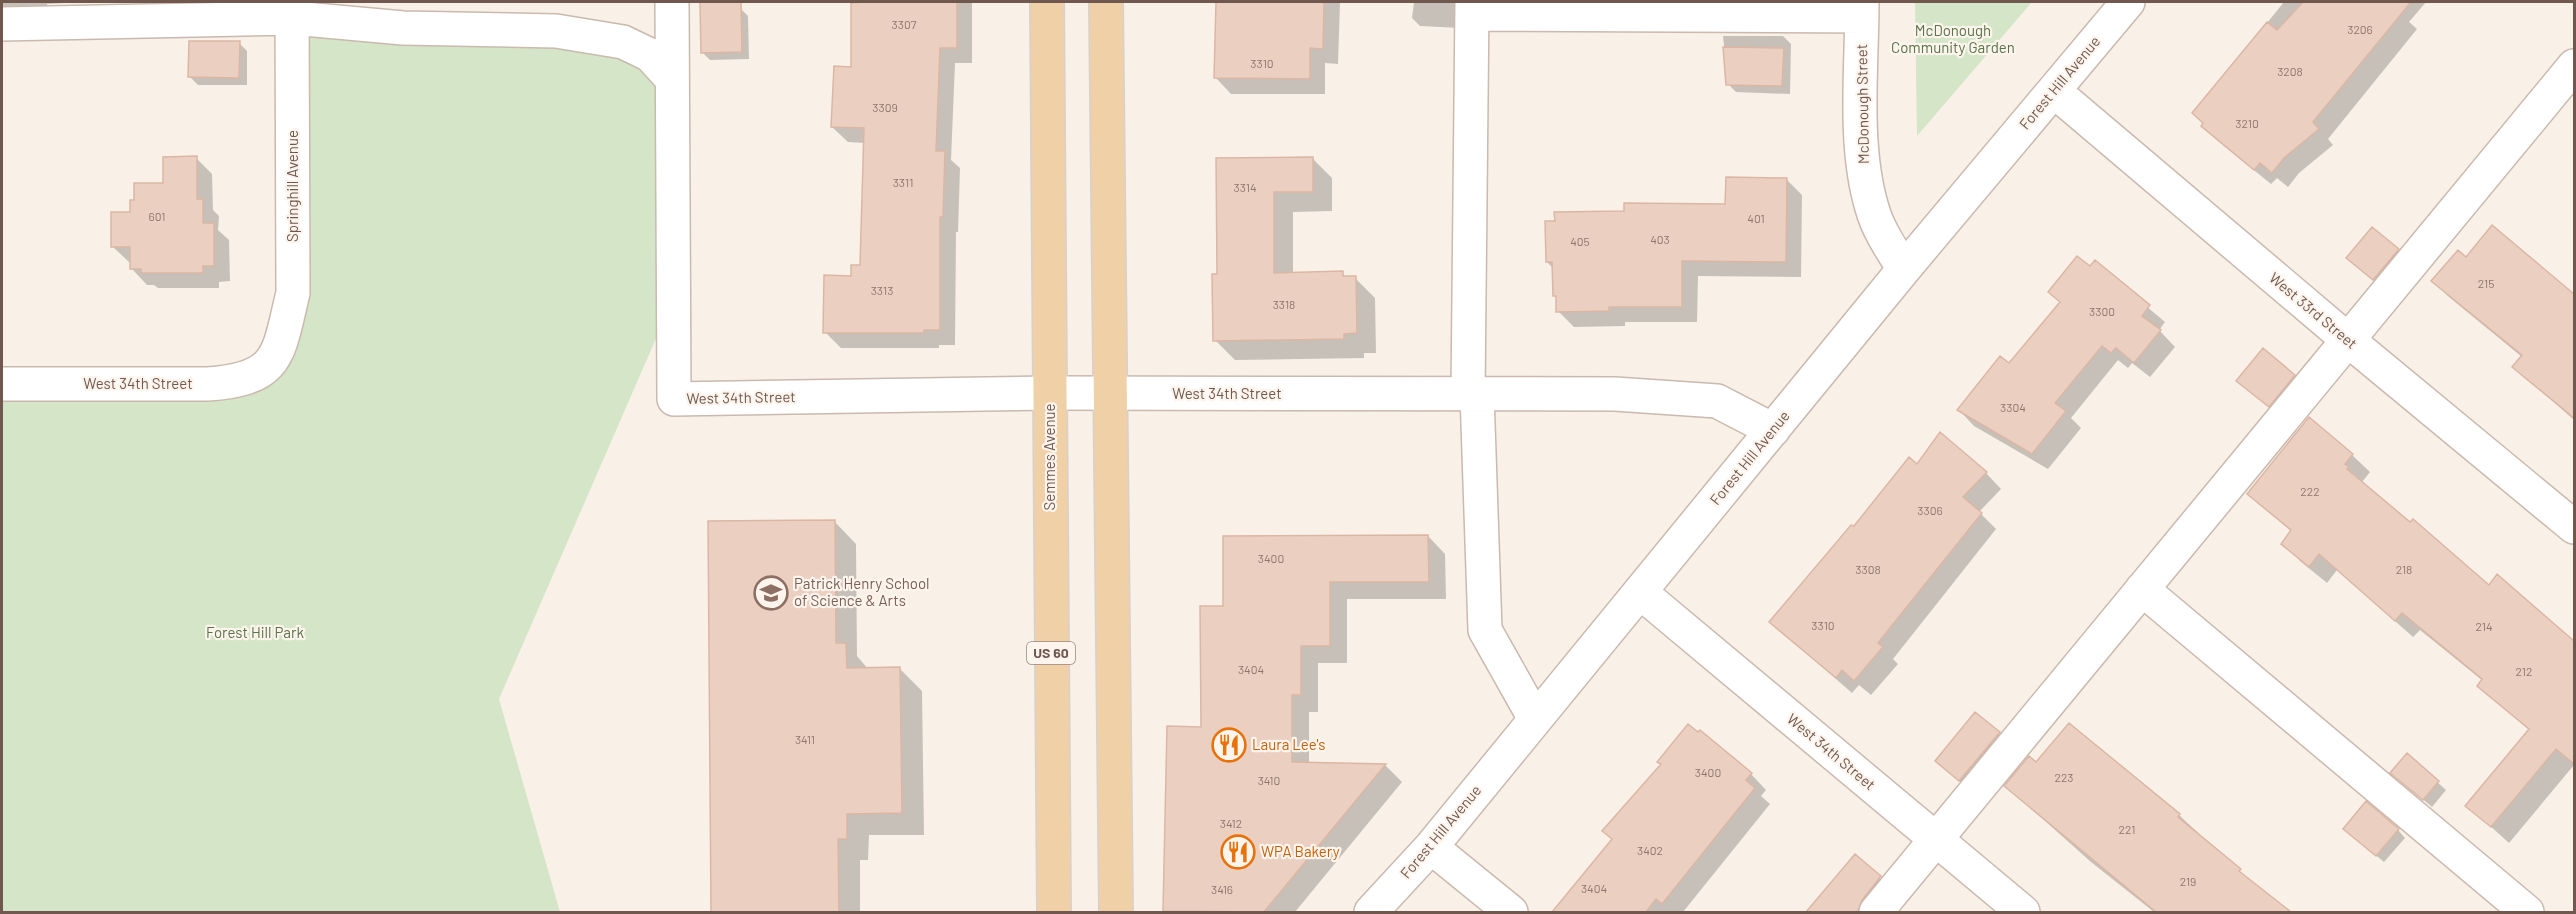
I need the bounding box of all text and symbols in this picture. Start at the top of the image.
house number: 3307 [892,17,917,31]
park label: McDonough Community Garden [1891,21,2015,56]
house number: 3206 [2347,22,2373,36]
street label: Forest Hill Avenue [2015,32,2103,133]
street label: McDonough Street [1852,44,1872,164]
house number: 3310 [1250,56,1274,70]
house number: 3208 [2277,64,2303,78]
house number: 3309 [872,100,898,114]
house number: 3210 [2235,116,2259,130]
street label: Springhill Avenue [283,130,301,242]
house number: 3311 [893,175,913,189]
house number: 3314 [1233,180,1257,194]
house number: 601 [149,209,165,223]
house number: 401 [1747,211,1765,225]
house number: 403 [1650,232,1670,246]
house number: 405 [1570,234,1590,248]
street label: West 33rd Street [2266,268,2361,352]
house number: 215 [2478,276,2494,290]
house number: 3313 [871,283,893,297]
house number: 3318 [1273,297,1295,311]
house number: 3300 [2089,304,2115,318]
street label: West 34th Street [83,374,193,392]
street label: West 34th Street [1172,384,1282,402]
street label: West 34th Street [686,387,796,407]
house number: 3304 [2000,400,2026,414]
street label: Semmes Avenue [1040,403,1058,511]
street label: Forest Hill Avenue [1706,407,1793,508]
house number: 222 [2300,484,2320,498]
house number: 3306 [1917,503,1943,517]
house number: 3400 [1258,551,1284,565]
house number: 3308 [1855,562,1881,576]
house number: 218 [2396,562,2412,576]
place label: Patrick Henry School of Science & Arts [794,574,930,609]
school or university icon: Patrick Henry School of Science & Arts [753,575,789,611]
house number: 3310 [1811,618,1835,632]
house number: 214 [2475,619,2493,633]
park label: Forest Hill Park [206,623,304,641]
road number: US 60 [1027,642,1075,664]
house number: 3404 [1238,662,1264,676]
house number: 212 [2516,664,2532,678]
street label: West 34th Street [1784,709,1879,793]
restaurant icon: Laura Lee's [1211,727,1247,763]
house number: 3411 [795,732,815,746]
place label: Laura Lee's [1252,735,1325,753]
house number: 3400 [1695,765,1721,779]
house number: 223 [2055,770,2073,784]
house number: 3410 [1258,773,1280,787]
street label: Forest Hill Avenue [1396,781,1484,882]
house number: 3412 [1220,816,1242,830]
house number: 221 [2119,822,2135,836]
restaurant icon: WPA Bakery [1220,834,1256,870]
place label: WPA Bakery [1261,842,1340,860]
house number: 3402 [1637,843,1663,857]
house number: 219 [2180,874,2196,888]
house number: 3404 [1581,881,1607,895]
house number: 3416 [1211,882,1233,896]

